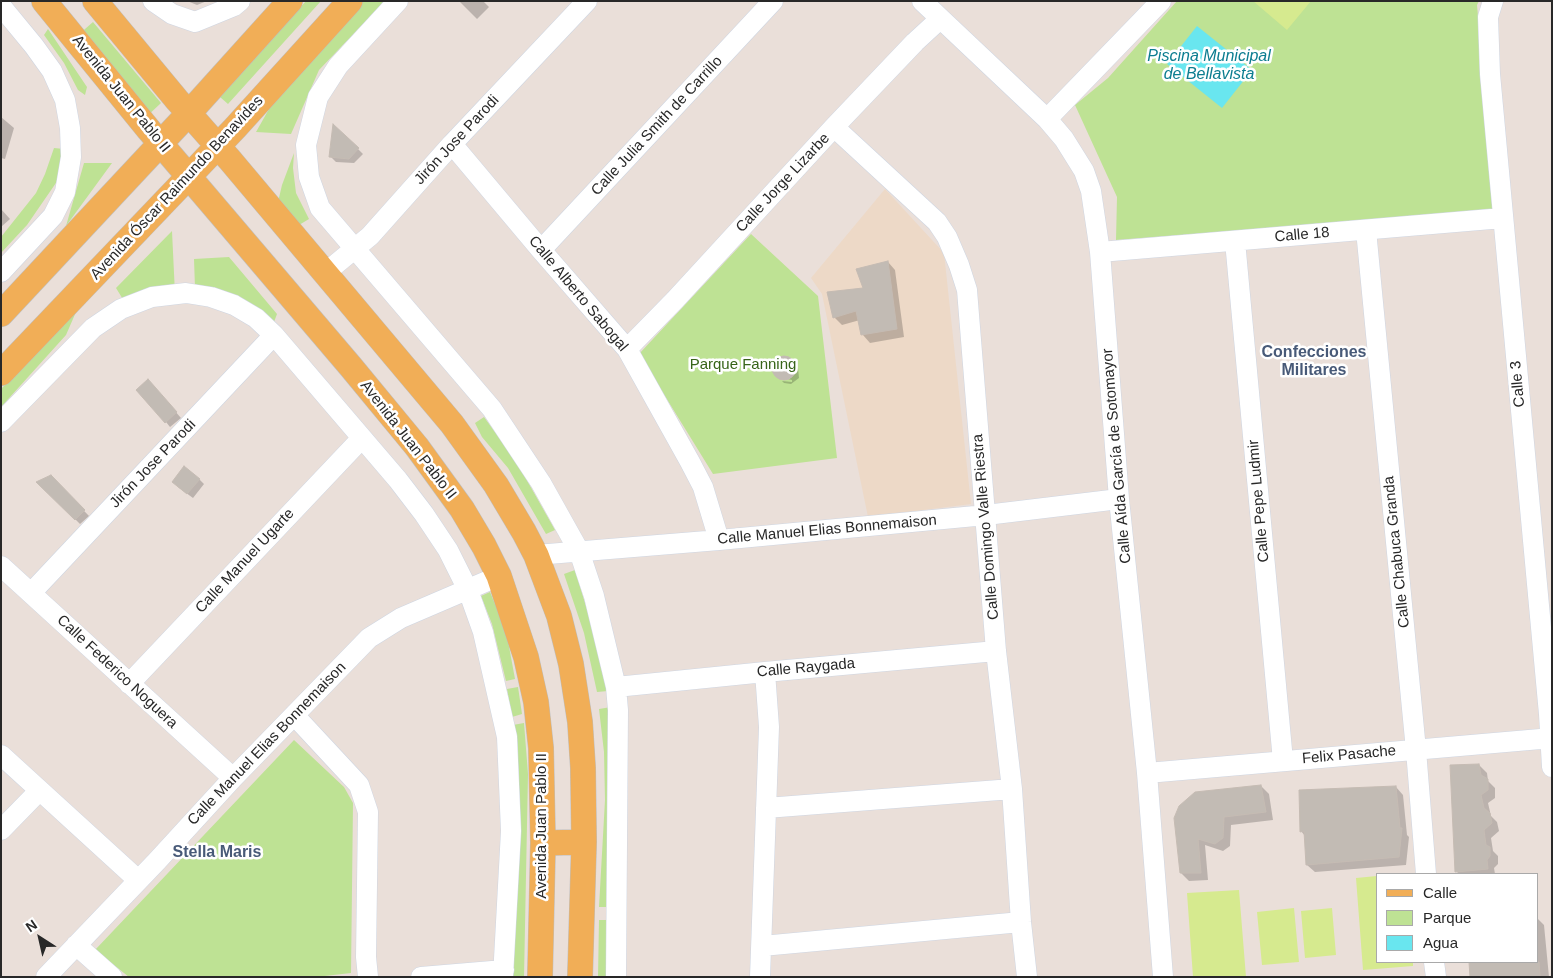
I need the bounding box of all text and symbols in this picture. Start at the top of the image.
street label: Avenida Juan Pablo II [68,32,174,156]
water label: Piscina Municipal de Bellavista [1147,47,1271,85]
street label: Calle Julia Smith de Carrillo [588,52,726,200]
street label: Jirón Jose Parodi [411,91,503,189]
street label: Avenida Óscar Raimundo Benavides [87,92,267,284]
street label: Calle Jorge Lizarbe [732,130,834,236]
street label: Calle 18 [1274,224,1330,246]
street label: Calle Alberto Sabogal [524,233,632,355]
district label: Confecciones Militares [1262,343,1366,381]
street label: Calle Aída García de Sotomayor [1099,348,1135,564]
park label: Parque Fanning [690,356,796,374]
street label: Calle 3 [1507,360,1529,408]
street label: Avenida Juan Pablo II [356,377,460,503]
street label: Jirón Jose Parodi [106,416,200,512]
street label: Calle Domingo Valle Riestra [969,433,1003,621]
street label: Calle Pepe Ludmir [1245,439,1273,563]
street label: Calle Chabuca Granda [1380,475,1414,629]
street label: Calle Manuel Ugarte [192,505,298,617]
street label: Calle Manuel Elias Bonnemaison [717,511,937,549]
street label: Calle Federico Noguera [53,611,181,733]
street label: Calle Raygada [756,655,856,681]
street label: Calle Manuel Elias Bonnemaison [184,659,350,829]
street label: Felix Pasache [1301,742,1397,768]
street label: Avenida Juan Pablo II [533,753,551,899]
district label: Stella Maris [173,843,261,863]
legend [1376,873,1538,963]
text: Calle [1423,884,1457,901]
text: Parque [1423,909,1471,926]
north arrow [15,913,65,963]
text: N [23,916,40,935]
text: Agua [1423,934,1458,951]

